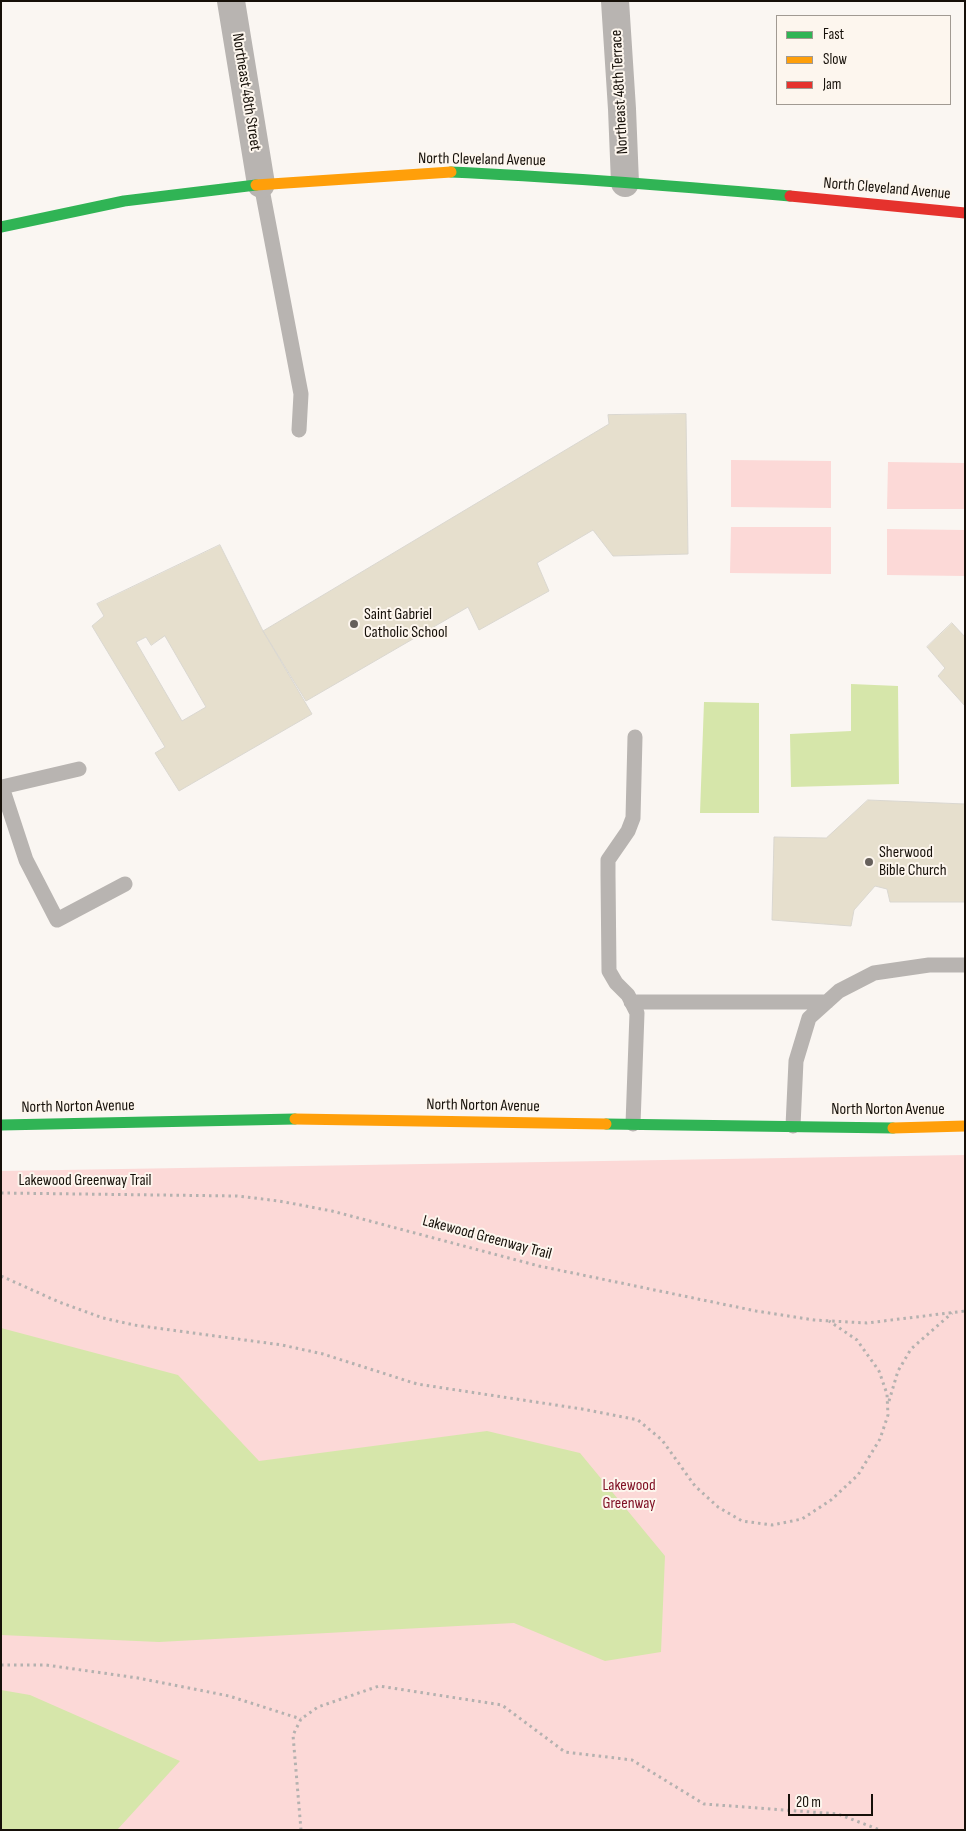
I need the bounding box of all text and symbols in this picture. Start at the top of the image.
legend [776,15,951,105]
text: Fast [823,25,844,44]
street label: Northeast 48th Terrace [607,29,633,155]
street label: Northeast 48th Street [227,32,265,152]
text: Slow [823,50,847,69]
text: Jam [823,75,841,94]
street label: North Cleveland Avenue [418,149,546,171]
street label: North Cleveland Avenue [823,174,951,204]
place label: Saint Gabriel Catholic School [364,605,448,643]
marker: Saint Gabriel Catholic School [348,618,360,630]
place label: Sherwood Bible Church [879,843,947,881]
marker: Sherwood Bible Church [863,856,875,868]
street label: North Norton Avenue [426,1095,540,1117]
street label: North Norton Avenue [21,1096,135,1118]
street label: North Norton Avenue [831,1100,945,1120]
street label: Lakewood Greenway Trail [18,1171,152,1191]
street label: Lakewood Greenway Trail [420,1212,554,1264]
park label: Lakewood Greenway [602,1476,656,1514]
scale bar [791,1784,876,1816]
text: 20 m [796,1793,821,1812]

